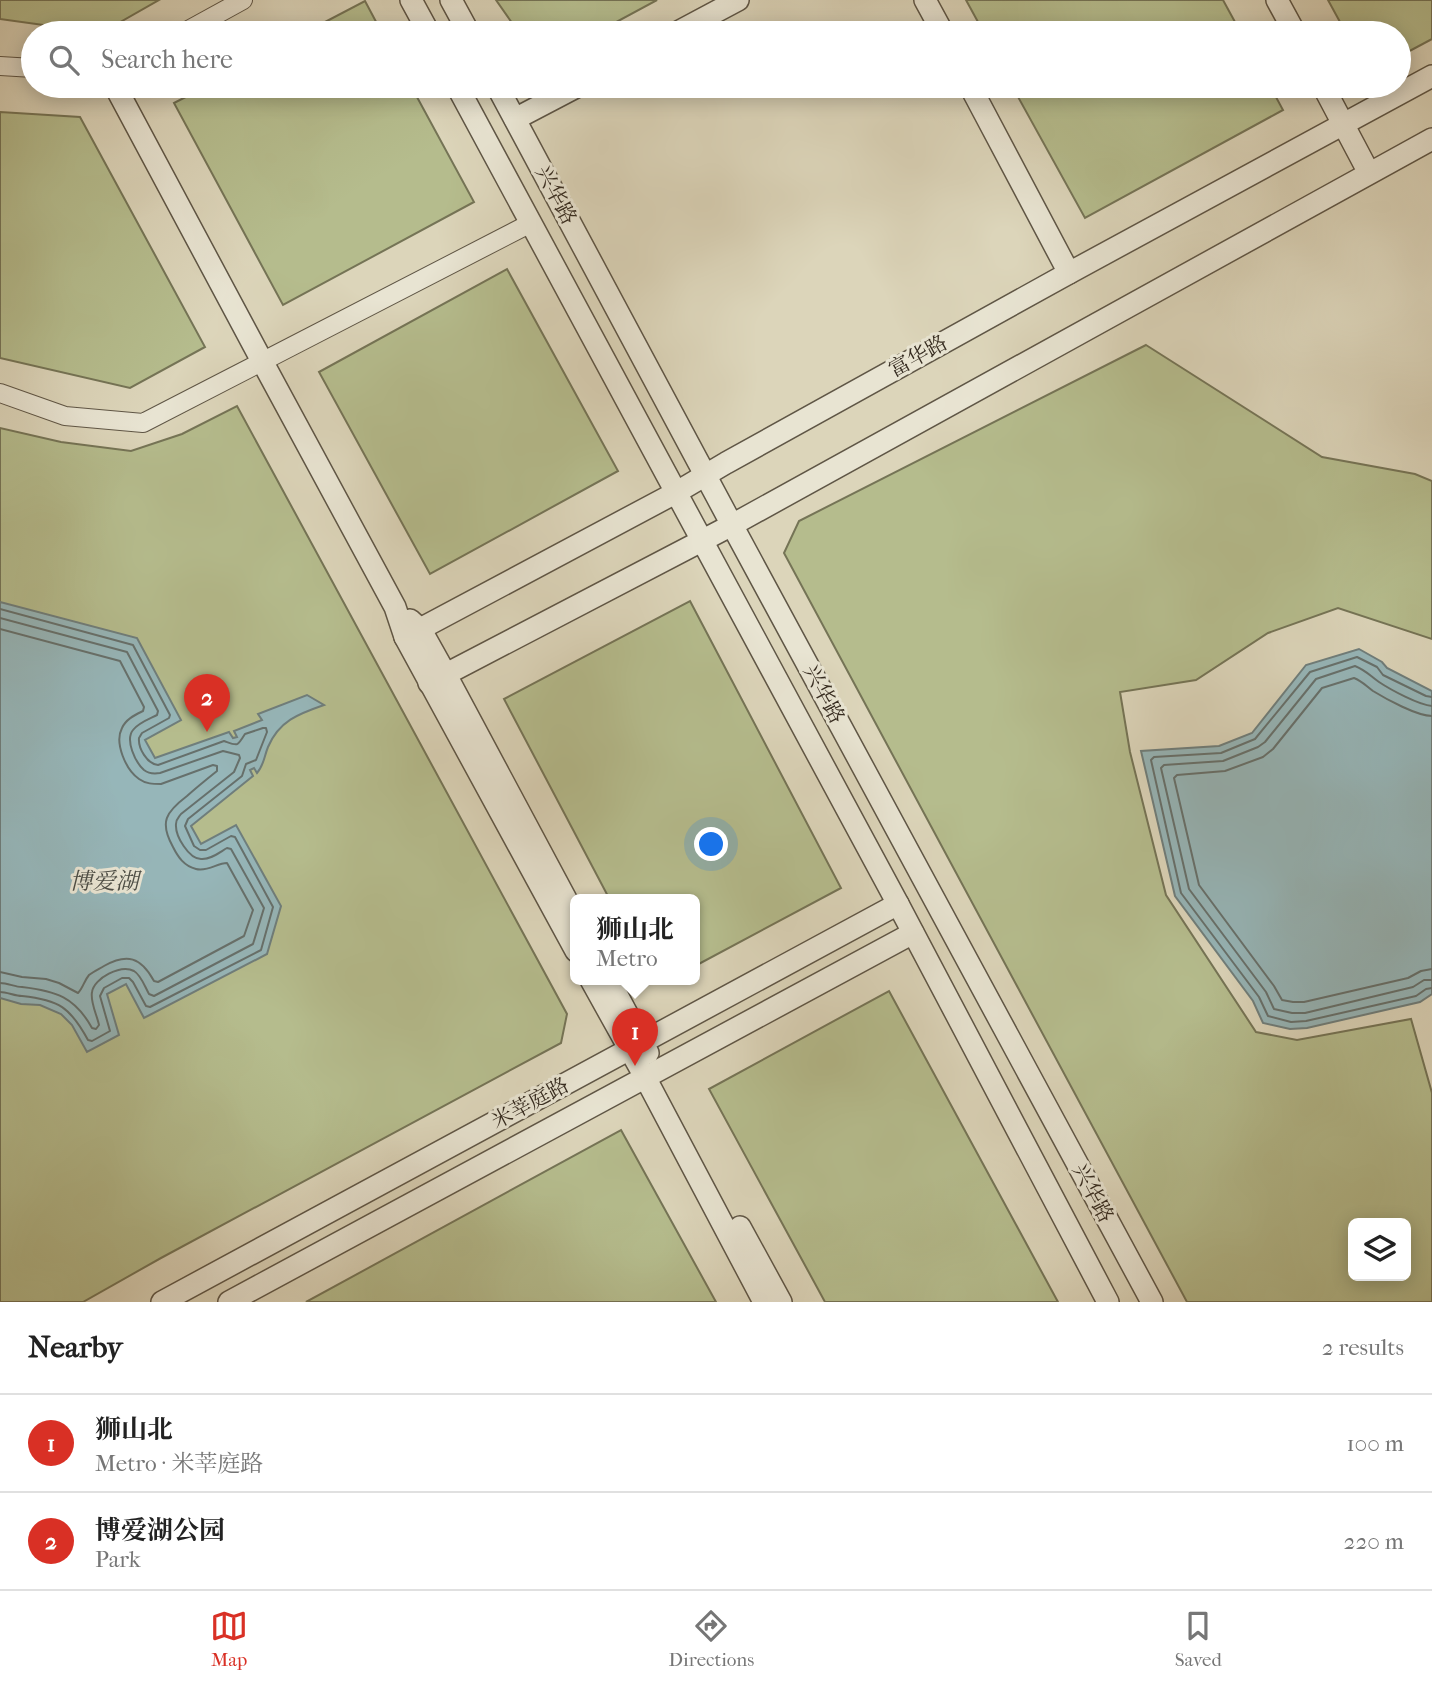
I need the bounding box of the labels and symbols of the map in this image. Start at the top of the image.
street label: 兴华路 [531,162,581,228]
street label: 富华路 [885,330,951,382]
street label: 兴华路 [799,661,849,727]
pin: 2 [184,674,230,732]
your location [694,827,728,861]
water label: 博爱湖 [70,868,143,895]
pin: 1 [612,1008,658,1066]
street label: 米莘庭路 [487,1073,573,1133]
street label: 兴华路 [1068,1160,1118,1226]

